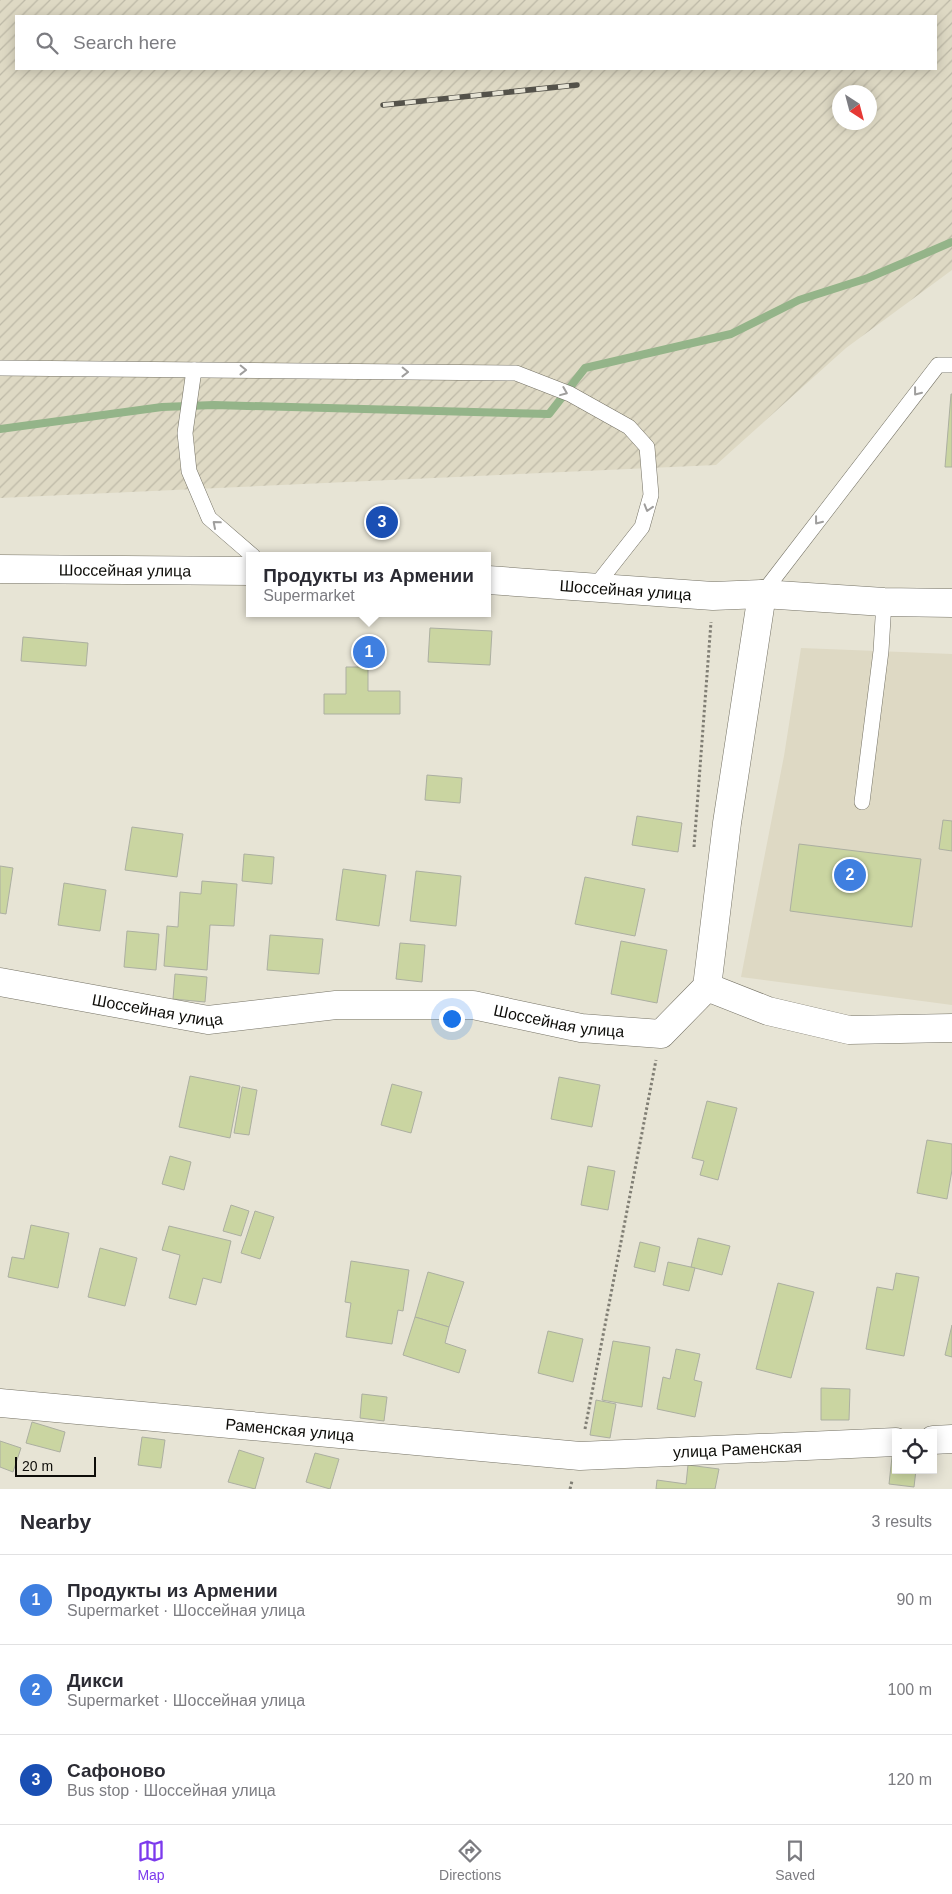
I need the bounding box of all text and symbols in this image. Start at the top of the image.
search box [15,15,937,70]
icon: search [33,29,61,57]
text: Search here [73,32,177,53]
north arrow [832,85,877,130]
one-way arrow [239,365,247,375]
one-way arrow [402,367,409,377]
one-way arrow [559,386,568,396]
one-way arrow [914,386,922,395]
pin: 3 [366,503,398,541]
one-way arrow [643,503,653,511]
one-way arrow [815,515,823,524]
one-way arrow [212,521,221,530]
popup [246,552,491,617]
street label: Шоссейная улица [59,561,191,580]
text: Продукты из Армении [263,565,474,586]
street label: Шоссейная улица [559,577,692,603]
text: Supermarket [263,587,355,604]
pin: 1 [353,633,385,671]
pin: 2 [834,856,866,894]
street label: Шоссейная улица [91,991,224,1029]
street label: Шоссейная улица [492,1002,625,1040]
your location [439,1006,465,1032]
street label: Раменская улица [225,1416,355,1444]
map controls [892,1429,937,1474]
button: locate [892,1429,937,1474]
street label: улица Раменская [673,1438,802,1461]
scale bar [15,1454,96,1477]
text: 20 m [22,1458,53,1474]
text: Nearby [20,1510,91,1533]
text: 3 results [872,1513,932,1530]
text: Продукты из Армении [67,1580,278,1601]
text: 1 [32,1591,40,1608]
text: 90 m [896,1591,932,1608]
text: Supermarket · Шоссейная улица [67,1602,305,1619]
text: Дикси [67,1670,124,1691]
text: 2 [32,1681,40,1698]
text: 100 m [888,1681,932,1698]
text: Supermarket · Шоссейная улица [67,1692,305,1709]
text: Сафоново [67,1760,166,1781]
text: 3 [32,1771,40,1788]
text: 120 m [888,1771,932,1788]
text: Bus stop · Шоссейная улица [67,1782,276,1799]
tab: Map [137,1837,165,1883]
tab: Directions [439,1837,501,1883]
tab: Saved [775,1837,815,1883]

